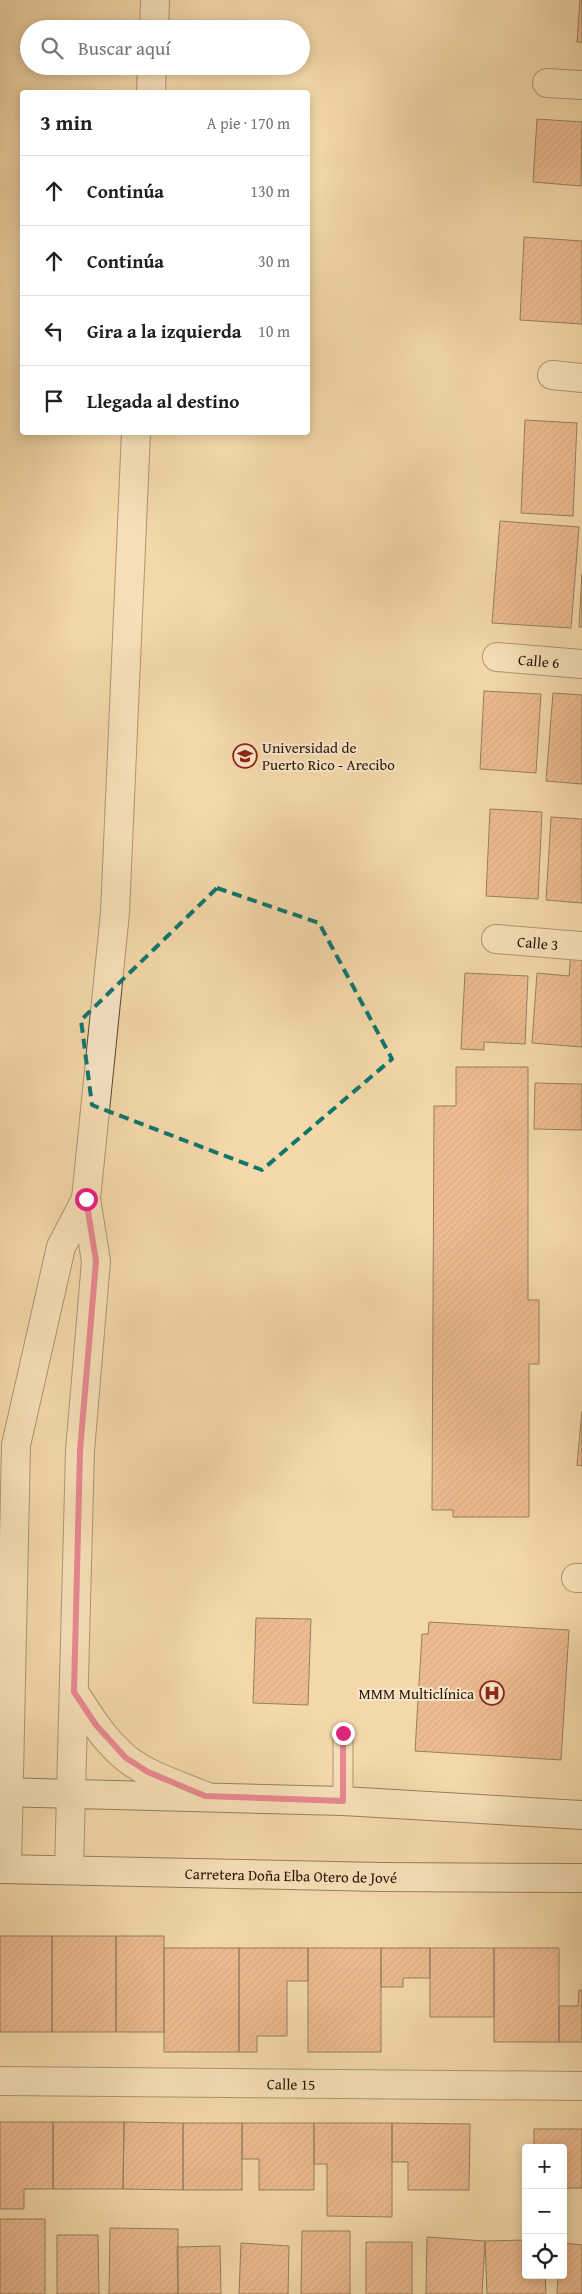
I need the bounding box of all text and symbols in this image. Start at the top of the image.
search box [20,20,310,75]
icon: search [38,34,66,62]
text: Buscar aquí [78,34,171,62]
text: 3 min [40,107,92,138]
text: A pie · 170 m [207,111,290,135]
icon: ahead [40,177,68,205]
text: Continúa [87,177,164,205]
text: 130 m [250,179,290,203]
icon: ahead [40,247,68,275]
text: Continúa [87,247,164,275]
text: 30 m [258,249,290,273]
icon: left [40,317,68,345]
text: Gira a la izquierda [87,317,242,345]
text: 10 m [258,319,290,343]
icon: arrive [40,387,68,415]
text: Llegada al destino [87,387,239,415]
street label: Calle 6 [517,648,560,673]
place label: Universidad de Puerto Rico - Arecibo [262,737,395,775]
school or university icon: Universidad de Puerto Rico - Arecibo [232,743,258,769]
street label: Calle 3 [516,930,559,955]
route start [75,1188,98,1211]
hospital icon: MMM Multiclínica [479,1680,505,1706]
place label: MMM Multiclínica [358,1683,474,1704]
route end [332,1722,355,1745]
street label: Carretera Doña Elba Otero de Jové [185,1862,397,1888]
street label: Calle 15 [267,2073,315,2094]
map controls [522,2144,567,2279]
button: + [522,2144,567,2189]
button: − [522,2189,567,2234]
button: locate [522,2234,567,2279]

